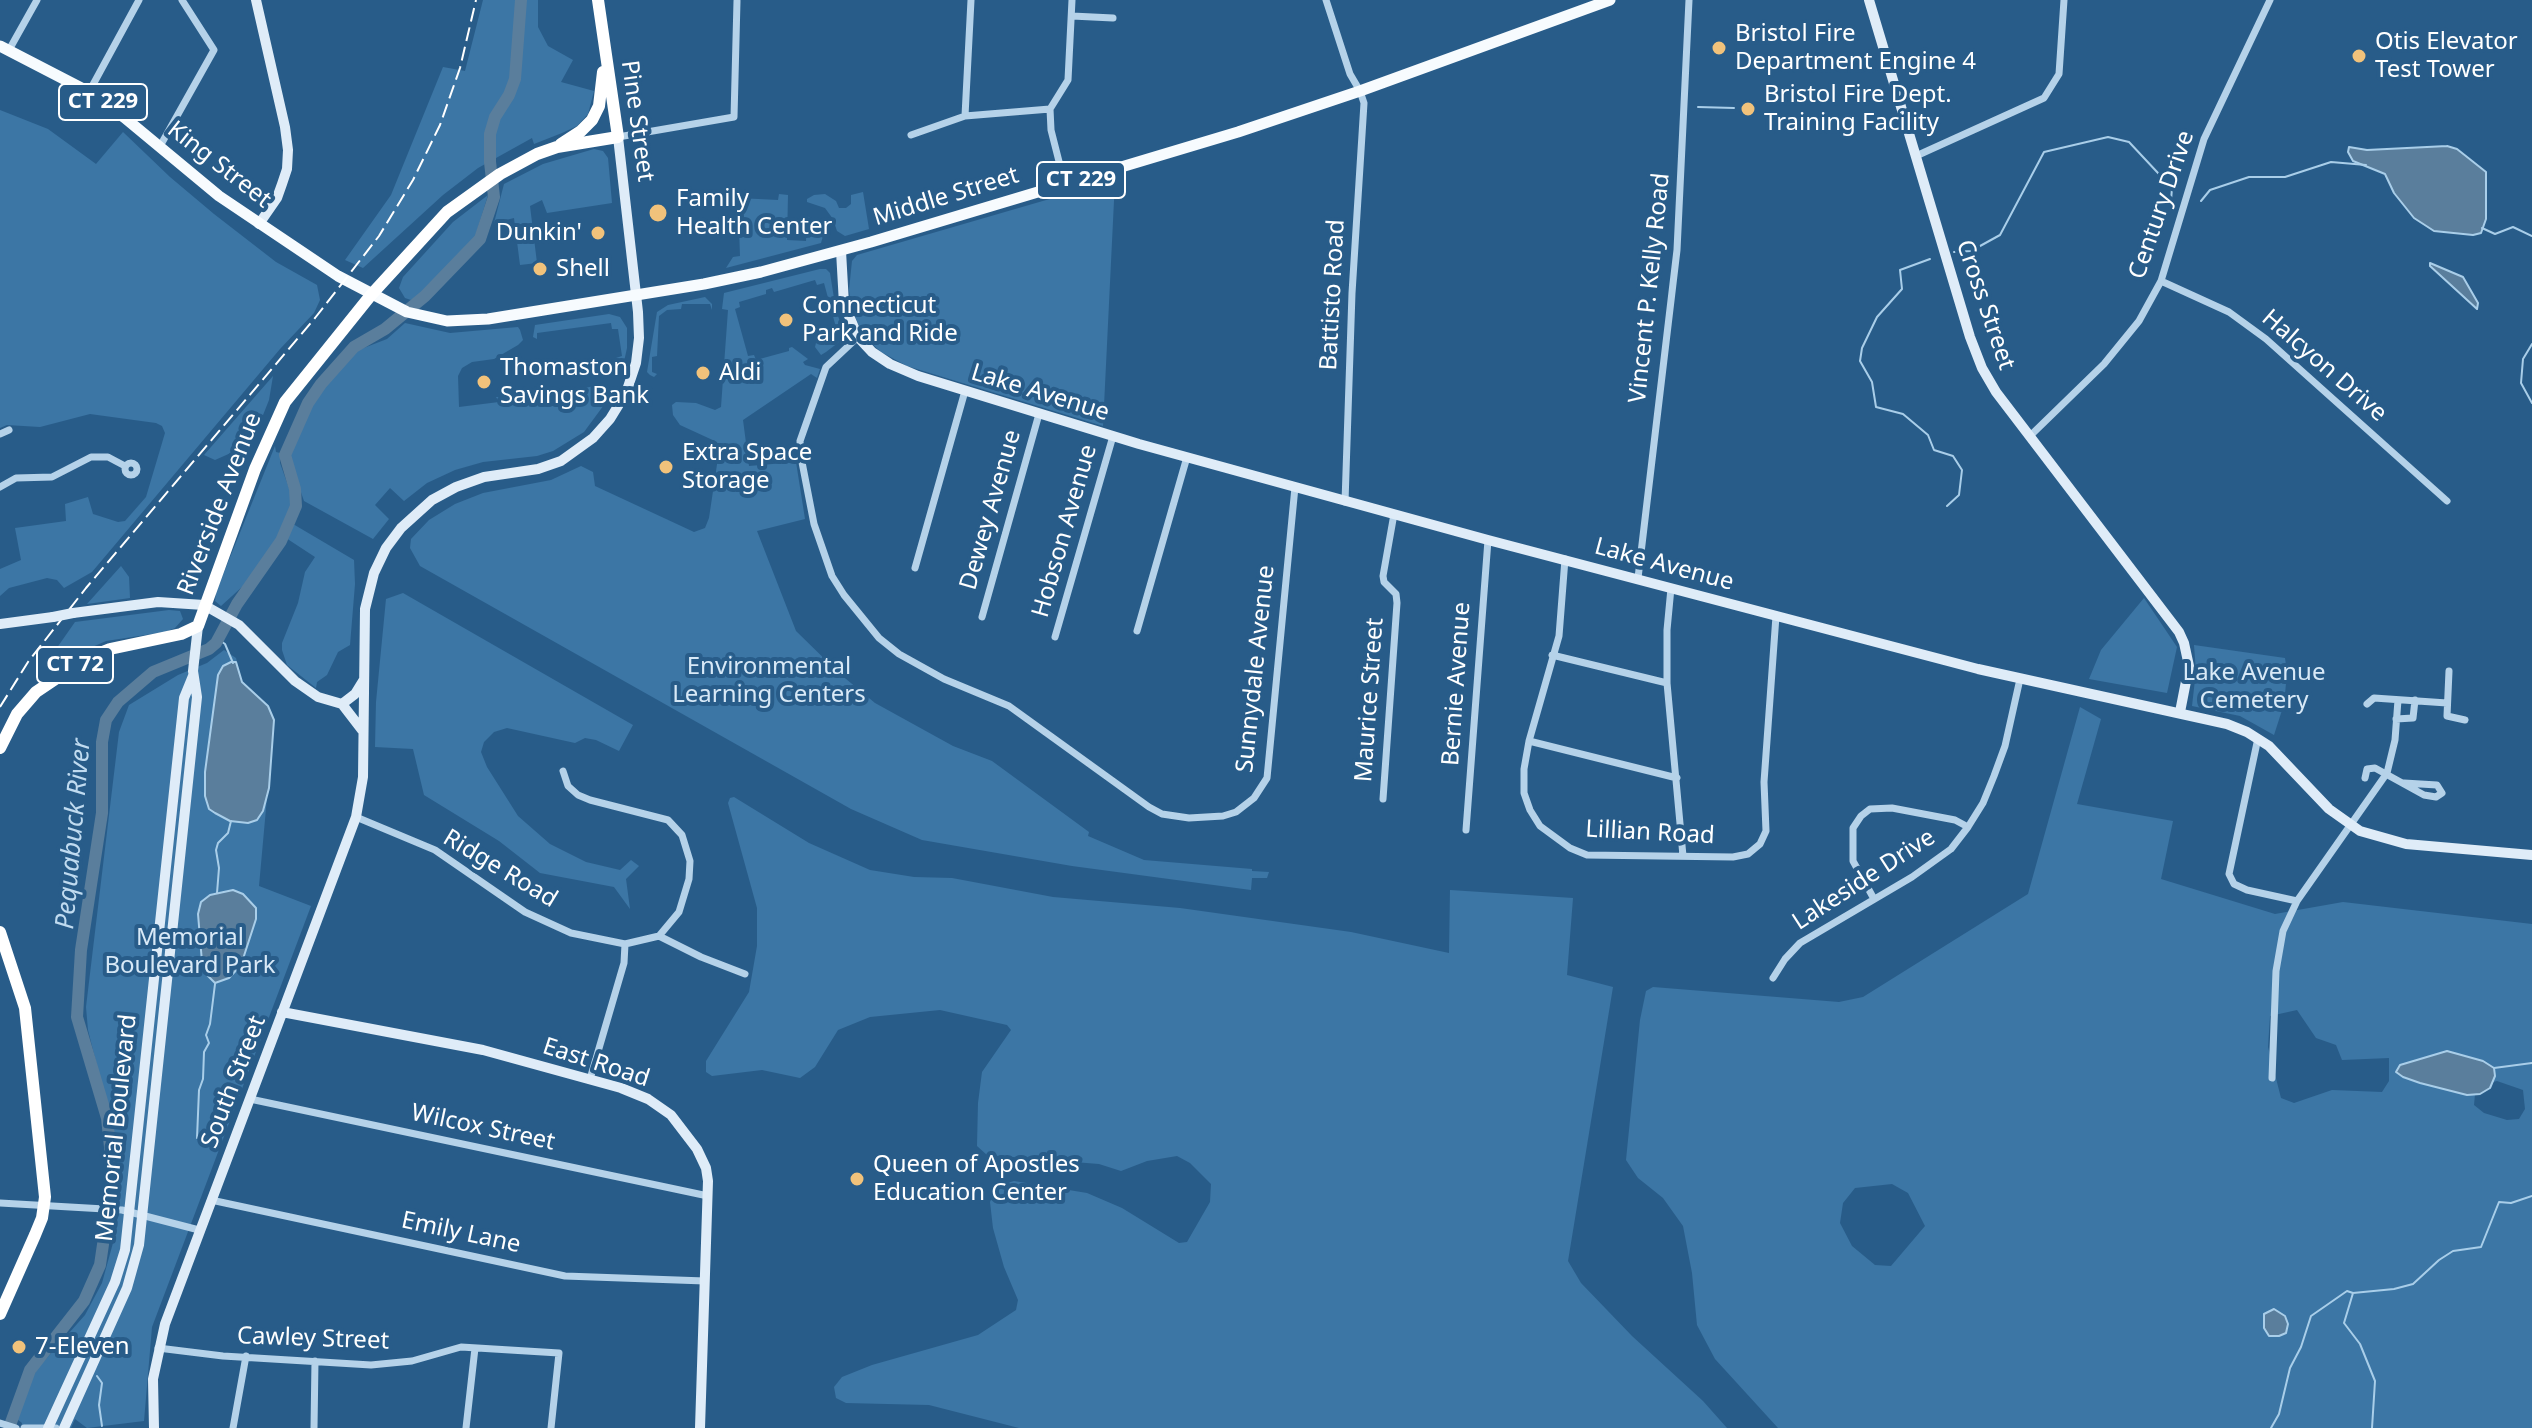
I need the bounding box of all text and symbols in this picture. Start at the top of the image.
place label: Bristol Fire Department Engine 4 [1735,20,1976,76]
place label: Otis Elevator Test Tower [2375,28,2518,84]
marker: Bristol Fire Department Engine 4 [1710,39,1728,57]
marker: Otis Elevator Test Tower [2350,47,2368,65]
street label: Pine Street [614,58,660,184]
place label: Bristol Fire Dept. Training Facility [1764,81,1952,137]
road number: CT 229 [59,84,147,120]
marker: Bristol Fire Dept. Training Facility [1739,100,1757,118]
street label: King Street [161,116,277,214]
street label: Century Drive [2123,127,2201,283]
street label: Middle Street [870,161,1022,233]
road number: CT 229 [1037,162,1125,198]
street label: Vincent P. Kelly Road [1624,172,1676,404]
place label: Family Health Center [676,185,832,241]
marker: Family Health Center [647,202,669,224]
place label: Dunkin' [496,219,582,247]
street label: Battisto Road [1315,219,1351,371]
marker: Dunkin' [589,224,607,242]
street label: Cross Street [1949,236,2021,374]
place label: Shell [556,255,610,283]
marker: Shell [531,260,549,278]
place label: Connecticut Park and Ride [802,292,958,348]
street label: Halcyon Drive [2256,304,2392,428]
marker: Connecticut Park and Ride [777,311,795,329]
place label: Thomaston Savings Bank [500,354,649,410]
street label: Lake Avenue [967,358,1113,428]
place label: Aldi [719,359,761,387]
marker: Aldi [694,364,712,382]
marker: Thomaston Savings Bank [475,373,493,391]
street label: Riverside Avenue [172,409,268,599]
street label: Dewey Avenue [954,427,1028,593]
place label: Extra Space Storage [682,439,812,495]
street label: Hobson Avenue [1027,441,1103,621]
marker: Extra Space Storage [657,458,675,476]
street label: Lake Avenue [1591,533,1737,597]
street label: Sunnydale Avenue [1231,564,1281,774]
street label: Bernie Avenue [1437,601,1477,767]
street label: Maurice Street [1350,617,1390,783]
road number: CT 72 [37,647,113,683]
park label: Environmental Learning Centers [672,653,866,709]
park label: Lake Avenue Cemetery [2183,659,2325,715]
water label: Pequabuck River [50,737,98,931]
street label: Lillian Road [1585,815,1715,851]
street label: Lakeside Drive [1787,823,1941,937]
street label: Ridge Road [438,824,562,914]
park label: Memorial Boulevard Park [105,924,275,980]
street label: South Street [196,1012,272,1152]
street label: Memorial Boulevard [91,1013,143,1243]
street label: East Road [539,1032,653,1094]
street label: Wilcox Street [408,1099,558,1157]
place label: Queen of Apostles Education Center [873,1151,1080,1207]
marker: Queen of Apostles Education Center [848,1170,866,1188]
street label: Emily Lane [399,1206,523,1260]
street label: Cawley Street [236,1322,390,1356]
place label: 7-Eleven [35,1333,130,1361]
marker: 7-Eleven [10,1338,28,1356]

